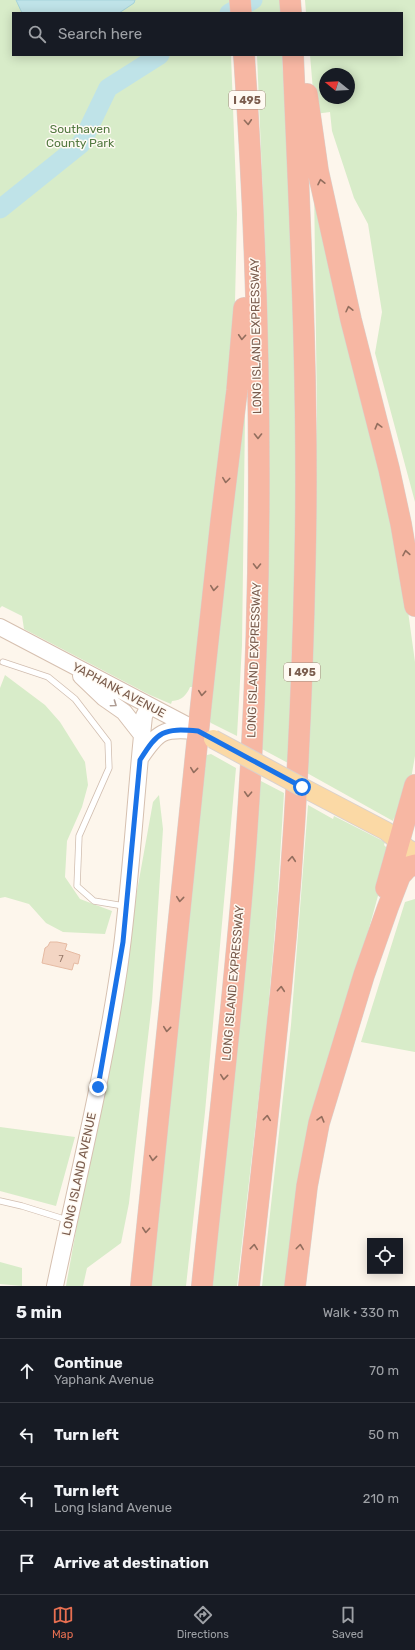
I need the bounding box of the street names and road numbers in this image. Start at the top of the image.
road number: I 495 [229,91,265,109]
street label: LONG ISLAND EXPRESSWAY [248,258,264,414]
street label: LONG ISLAND EXPRESSWAY [244,582,264,738]
street label: YAPHANK AVENUE [70,659,168,721]
road number: I 495 [284,663,320,681]
street label: LONG ISLAND EXPRESSWAY [219,904,247,1061]
street label: LONG ISLAND AVENUE [59,1111,99,1237]

